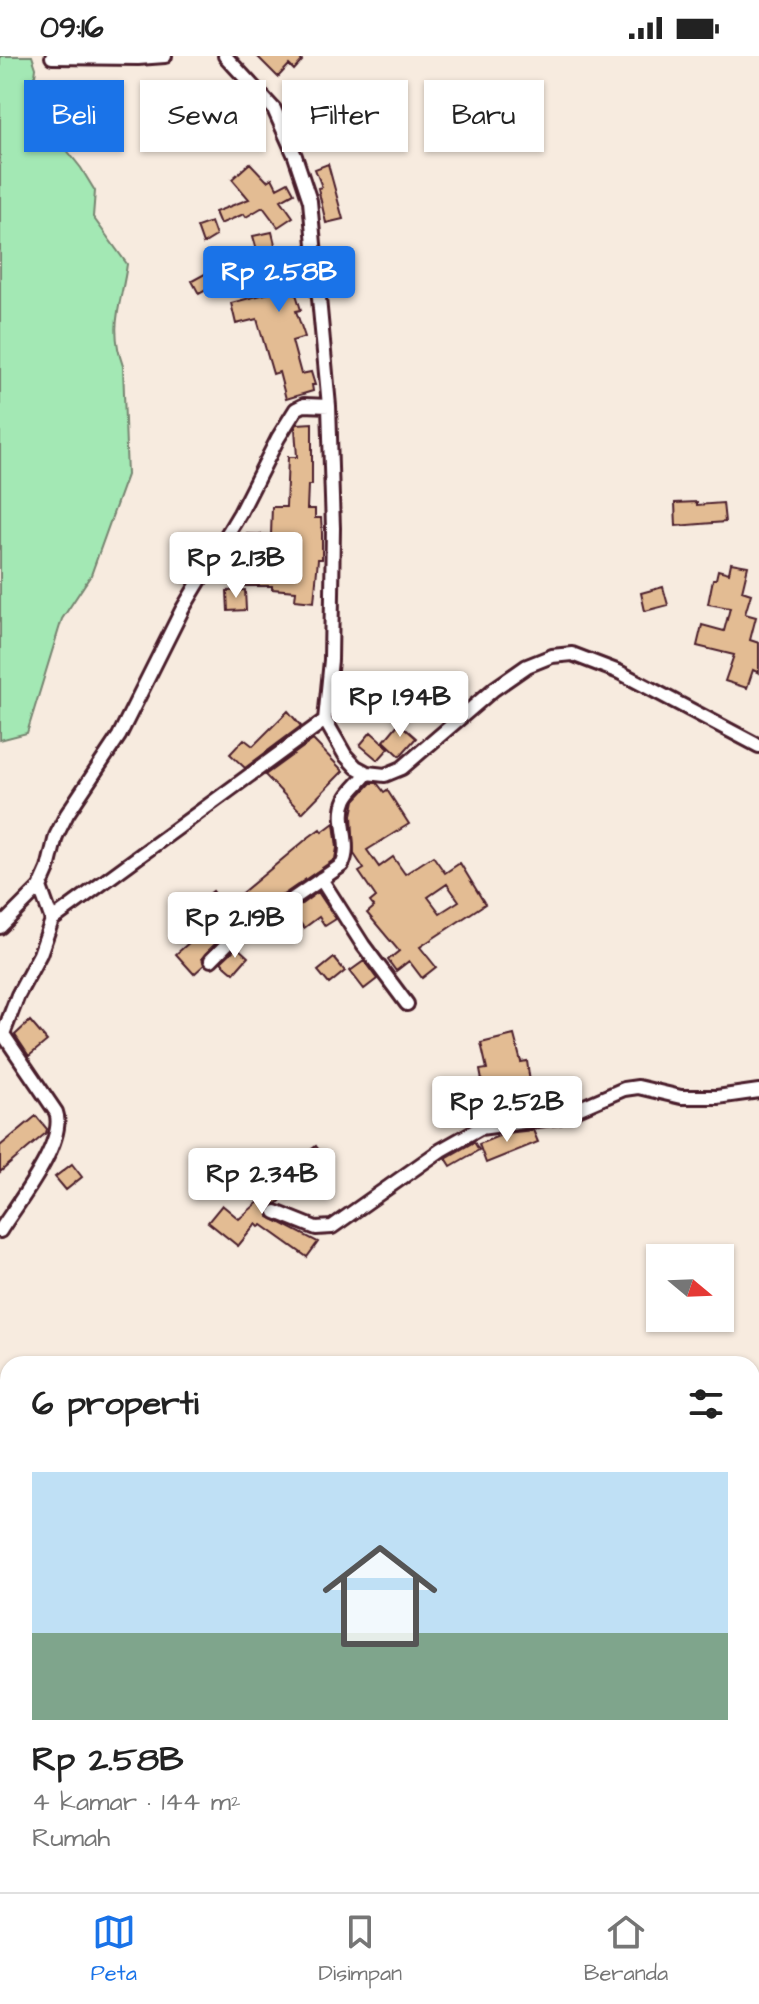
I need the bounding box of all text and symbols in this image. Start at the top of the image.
text: 09:16 [40,7,104,49]
chip: Beli [24,80,124,152]
chip: Sewa [140,80,266,152]
chip: Filter [282,80,408,152]
chip: Baru [424,80,544,152]
pin: Rp 2.58B [196,246,362,314]
text: Rp 2.58B [221,254,337,290]
pin: Rp 2.13B [153,532,319,600]
text: Rp 2.13B [188,540,285,576]
pin: Rp 1.94B [317,671,483,739]
text: Rp 1.94B [349,679,451,715]
pin: Rp 2.19B [152,892,318,960]
text: Rp 2.19B [186,900,284,936]
pin: Rp 2.52B [424,1076,590,1144]
text: Rp 2.52B [450,1084,564,1120]
pin: Rp 2.34B [179,1148,345,1216]
text: Rp 2.34B [206,1156,318,1192]
north arrow [646,1244,734,1332]
map controls [646,1244,734,1332]
text: 6 properti [32,1380,199,1428]
icon: filters [684,1382,728,1426]
icon: home [308,1524,452,1668]
text: Rp 2.58B [32,1736,183,1784]
text: 4 kamar · 144 m² [32,1784,241,1820]
text: Rumah [32,1820,110,1856]
tab: Peta [91,1910,137,1989]
tab: Disimpan [319,1910,402,1989]
tab: Beranda [584,1910,668,1989]

